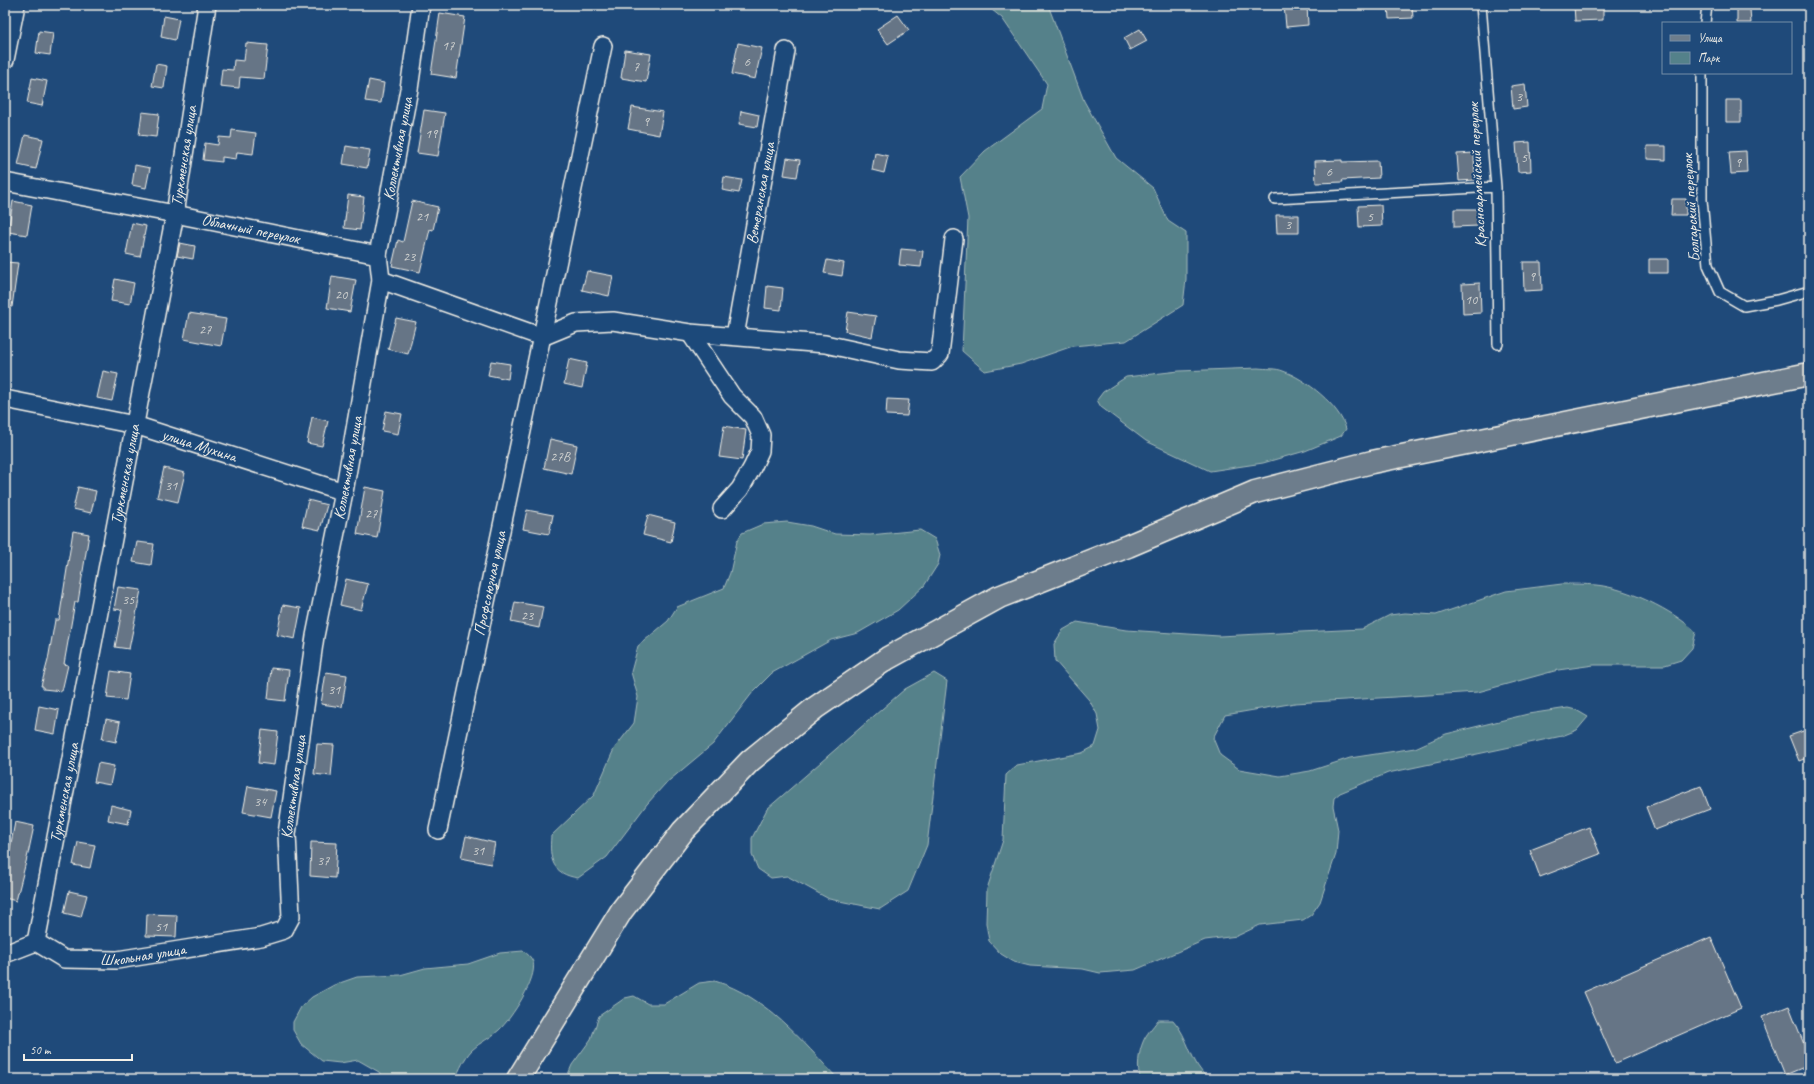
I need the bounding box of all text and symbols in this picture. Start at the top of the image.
legend [1662,22,1792,74]
text: Улица [1698,30,1723,46]
house number: 17 [442,37,455,54]
text: Парк [1698,50,1721,66]
house number: 6 [744,53,751,70]
house number: 7 [633,58,640,75]
house number: 3 [1516,88,1524,105]
street label: Коллективная улица [378,94,418,202]
street label: Красноармейский переулок [1463,100,1491,248]
street label: Туркменская улица [166,103,202,207]
house number: 9 [643,113,651,130]
house number: 19 [425,125,439,142]
street label: Ветеранская улица [742,139,780,246]
house number: 5 [1521,149,1528,166]
street label: Болгарский переулок [1677,151,1705,263]
house number: 9 [1735,154,1743,171]
house number: 6 [1326,163,1333,180]
house number: 21 [416,208,429,225]
house number: 5 [1367,208,1374,225]
street label: Облачный переулок [200,210,303,249]
house number: 3 [1285,216,1293,233]
house number: 23 [403,248,417,265]
house number: 9 [1529,268,1537,285]
house number: 20 [335,286,349,303]
house number: 10 [1465,291,1479,308]
house number: 27 [199,321,212,338]
street label: Коллективная улица [329,413,367,521]
street label: Туркменская улица [106,422,145,526]
street label: улица Мухина [158,424,240,467]
house number: 27В [550,448,572,465]
house number: 31 [165,477,178,494]
house number: 27 [365,505,378,522]
street label: Профсоюзная улица [469,528,511,638]
house number: 35 [122,591,135,608]
house number: 23 [521,607,535,624]
house number: 31 [328,681,341,698]
street label: Коллективная улица [277,732,311,839]
street label: Туркменская улица [45,740,84,844]
house number: 34 [254,793,268,810]
house number: 31 [472,842,485,859]
house number: 37 [317,852,330,869]
house number: 51 [155,918,168,935]
street label: Школьная улица [100,939,188,970]
scale bar [24,1036,132,1062]
text: 50 m [30,1042,52,1058]

